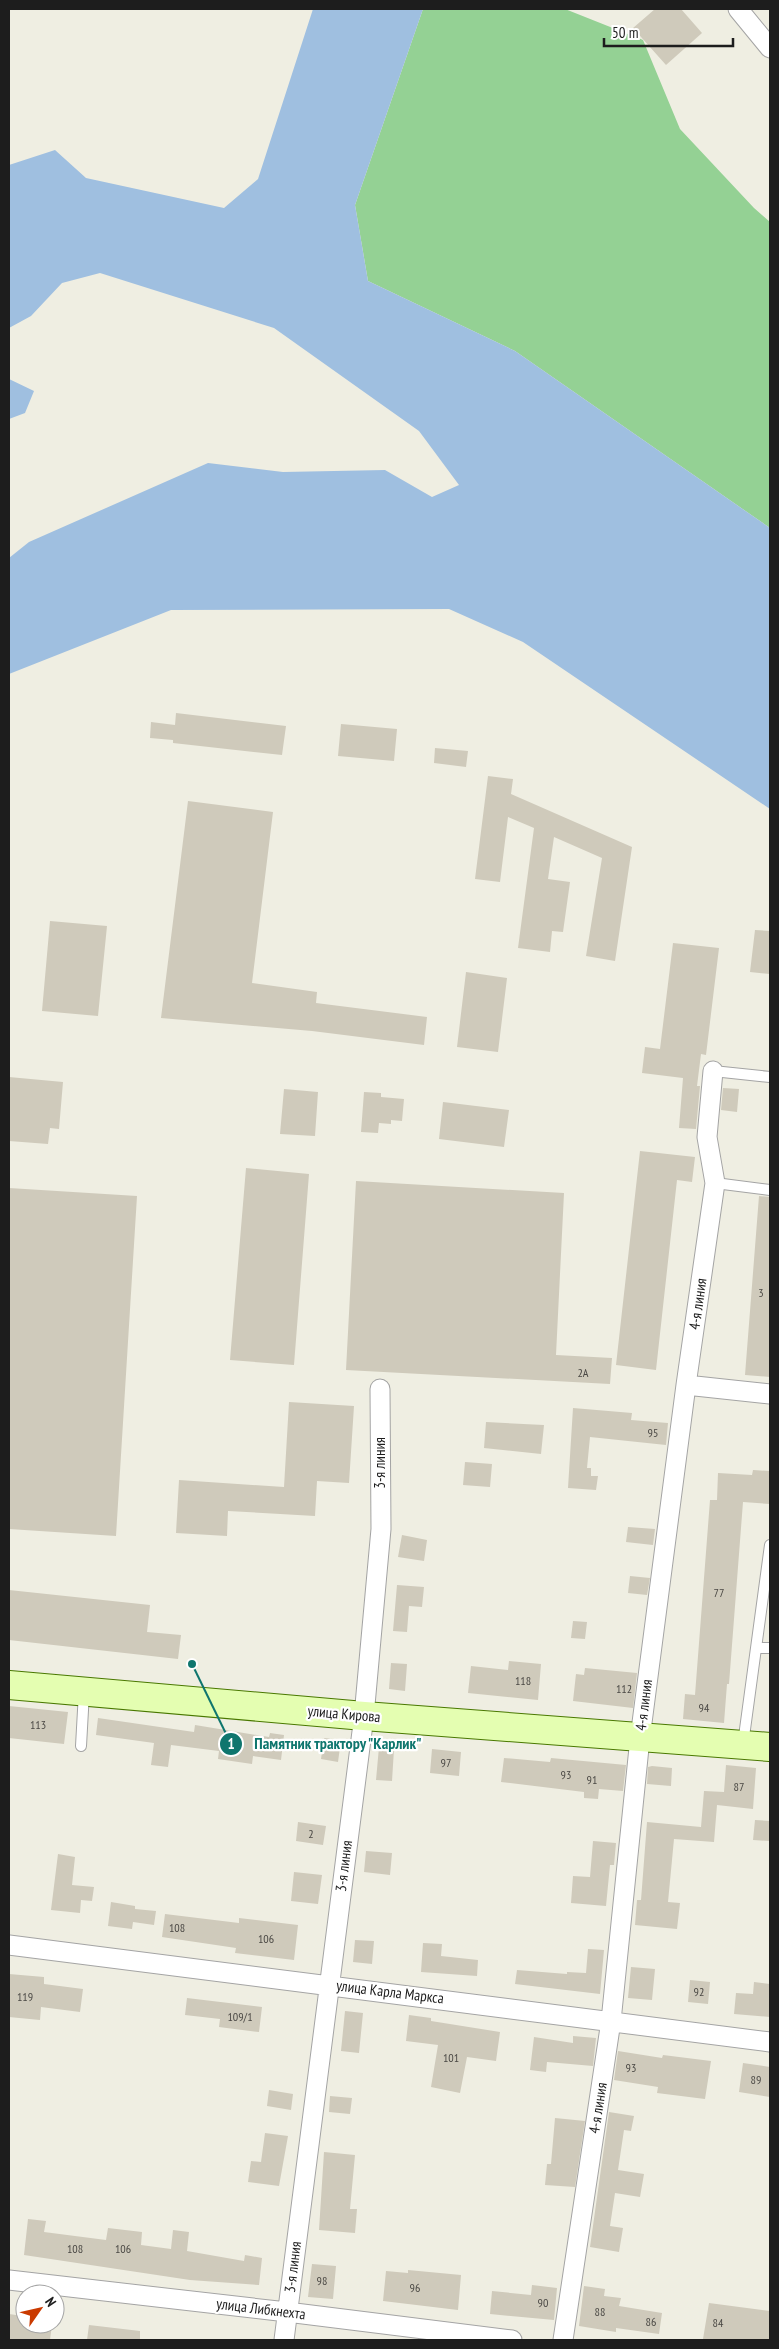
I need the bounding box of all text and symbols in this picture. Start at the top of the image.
scale bar [604,15,733,47]
text: 50 m [612,23,638,42]
street label: 4-я линия [684,1277,711,1331]
house number: 3 [758,1285,764,1300]
house number: 2А [577,1365,589,1380]
house number: 95 [648,1425,658,1440]
street label: 3-я линия [370,1437,389,1489]
house number: 77 [714,1585,724,1600]
house number: 118 [515,1673,531,1688]
street label: 4-я линия [631,1678,656,1732]
house number: 112 [616,1681,632,1696]
house number: 94 [699,1700,710,1715]
street label: улица Кирова [307,1701,381,1726]
house number: 113 [30,1717,46,1732]
callout: Памятник трактору "Карлик" [218,1728,432,1759]
text: Памятник трактору "Карлик" [254,1733,422,1753]
text: 1 [227,1734,235,1753]
house number: 97 [441,1755,451,1770]
house number: 93 [561,1767,571,1782]
house number: 91 [587,1772,597,1787]
house number: 87 [734,1779,744,1794]
house number: 2 [308,1826,314,1841]
street label: 3-я линия [331,1839,356,1893]
house number: 108 [169,1920,185,1935]
house number: 106 [258,1931,274,1946]
street label: улица Карла Маркса [335,1975,445,2008]
house number: 92 [694,1984,704,1999]
house number: 119 [17,1989,33,2004]
house number: 109/1 [227,2009,253,2024]
house number: 101 [443,2050,459,2065]
house number: 93 [626,2060,636,2075]
house number: 89 [751,2072,761,2087]
street label: 4-я линия [584,2081,611,2135]
street label: 3-я линия [280,2240,305,2294]
house number: 108 [67,2241,83,2256]
house number: 106 [115,2241,131,2256]
house number: 98 [317,2273,327,2288]
house number: 96 [410,2280,420,2295]
north arrow [15,2284,65,2334]
text: N [41,2294,60,2310]
street label: улица Либкнехта [215,2294,307,2323]
house number: 90 [538,2295,548,2310]
house number: 88 [595,2304,605,2319]
house number: 86 [646,2314,656,2329]
house number: 84 [713,2315,724,2330]

